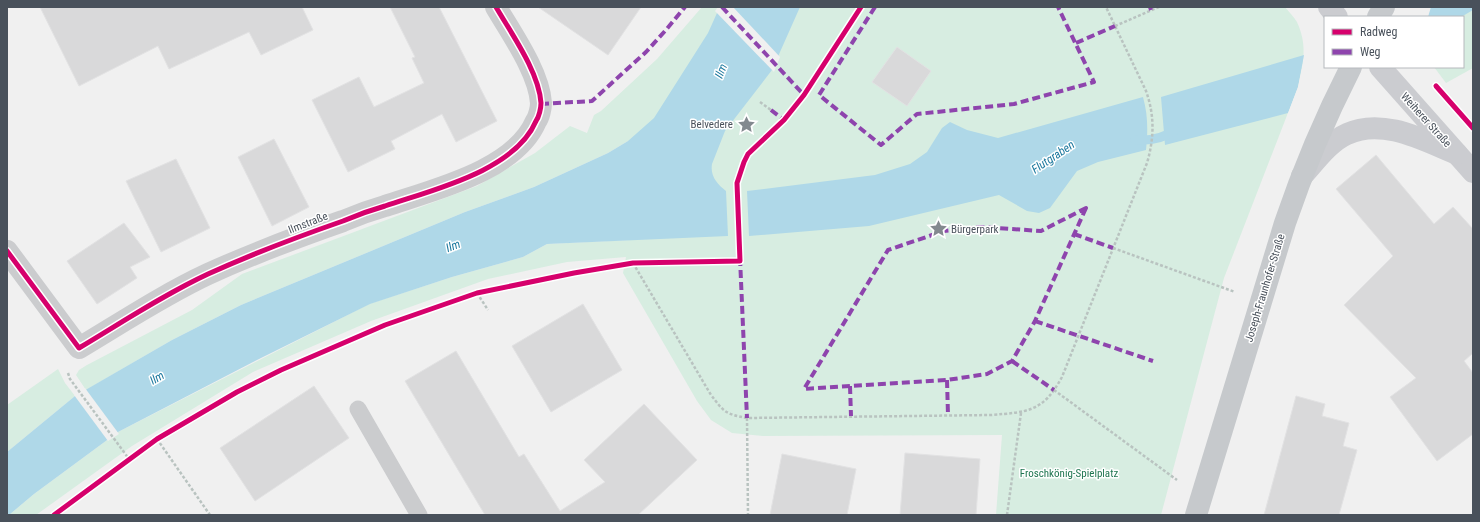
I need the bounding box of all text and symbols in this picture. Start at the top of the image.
legend [1324,16,1464,68]
text: Radweg [1360,25,1397,39]
text: Weg [1360,45,1381,59]
water label: Ilm [712,61,730,80]
street label: Weiherer Straße [1398,90,1454,150]
place icon: Belvedere [736,114,756,134]
place label: Belvedere [691,118,733,131]
water label: Flutgraben [1029,137,1077,176]
street label: Ilmstraße [286,210,330,236]
place icon: Bürgerpark [928,219,948,239]
place label: Bürgerpark [951,223,999,236]
street label: Joseph-Fraunhofer-Straße [1242,232,1288,344]
water label: Ilm [444,237,462,255]
water label: Ilm [147,368,167,388]
park label: Froschkönig-Spielplatz [1020,467,1118,480]

